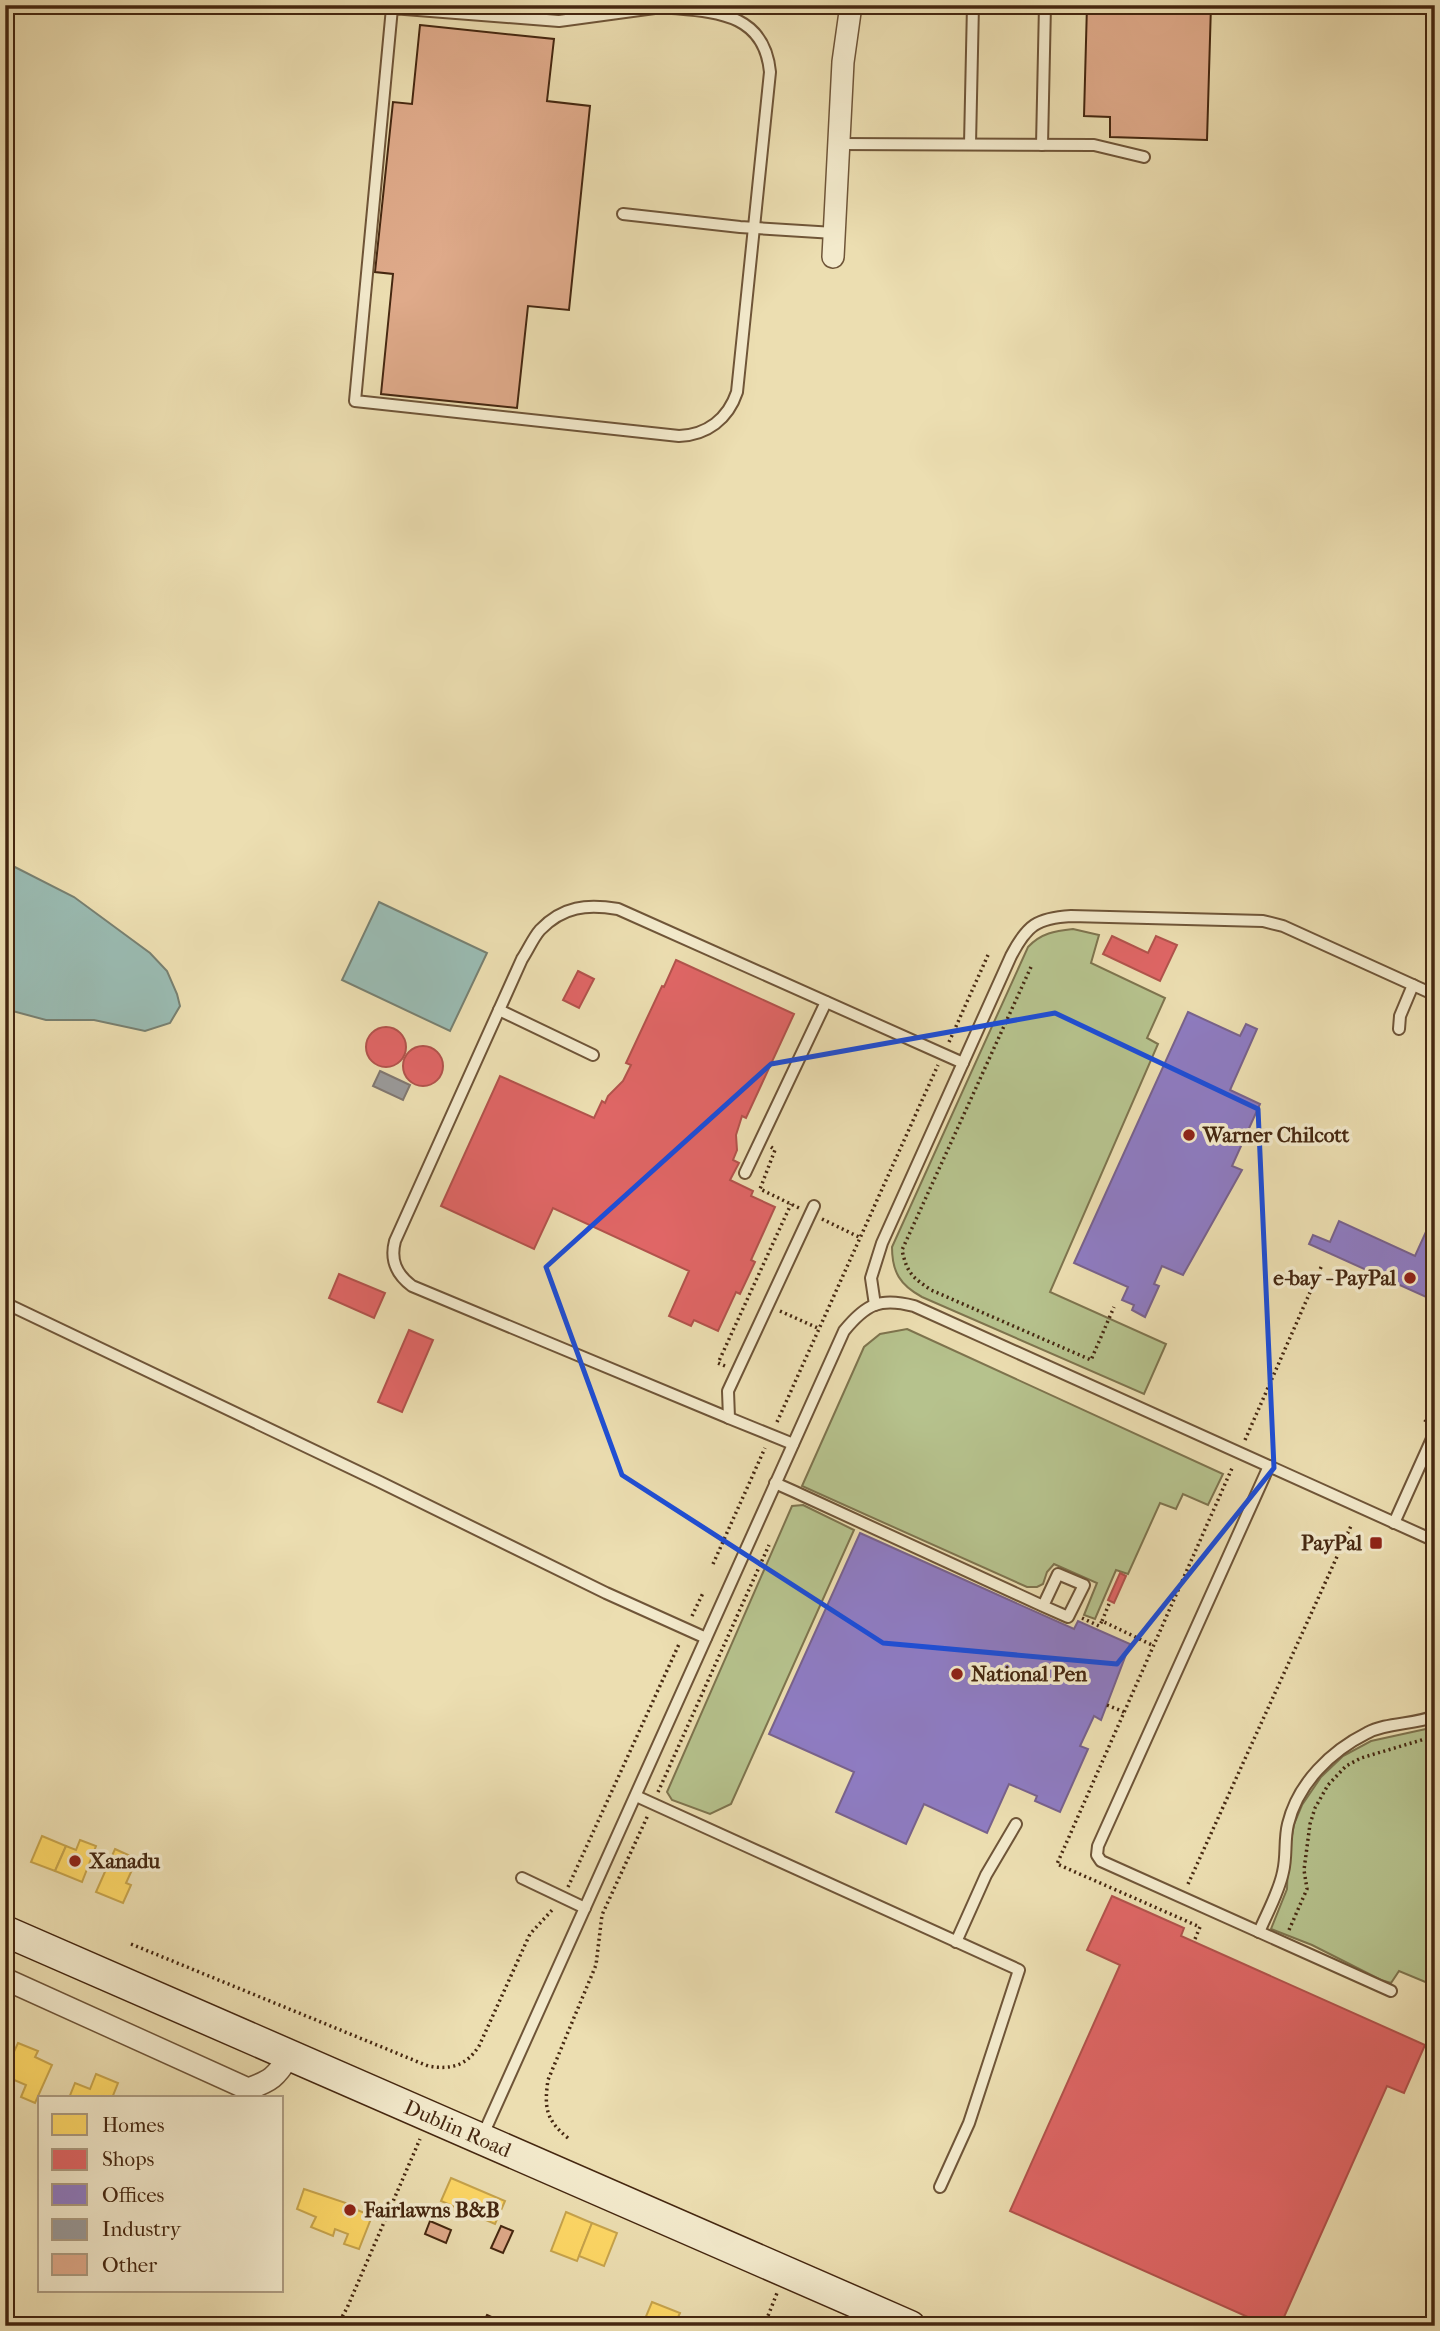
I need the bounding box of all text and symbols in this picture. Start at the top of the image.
place label: Warner Chilcott [1202,1123,1350,1147]
marker: Warner Chilcott [1181,1127,1197,1143]
place label: e-bay - PayPal [1273,1266,1396,1290]
marker: e-bay - PayPal [1402,1270,1418,1286]
place label: PayPal [1301,1531,1362,1555]
marker: PayPal [1368,1535,1384,1551]
place label: National Pen [971,1662,1088,1686]
marker: National Pen [949,1666,965,1682]
place label: Xanadu [88,1849,160,1873]
marker: Xanadu [67,1853,83,1869]
street label: Dublin Road [401,2095,515,2163]
legend [38,2096,284,2292]
text: Homes [102,2113,165,2137]
text: Shops [102,2147,155,2171]
text: Offices [102,2183,165,2207]
place label: Fairlawns B&B [363,2198,500,2222]
marker: Fairlawns B&B [342,2202,358,2218]
text: Industry [102,2217,182,2241]
text: Other [102,2253,157,2277]

